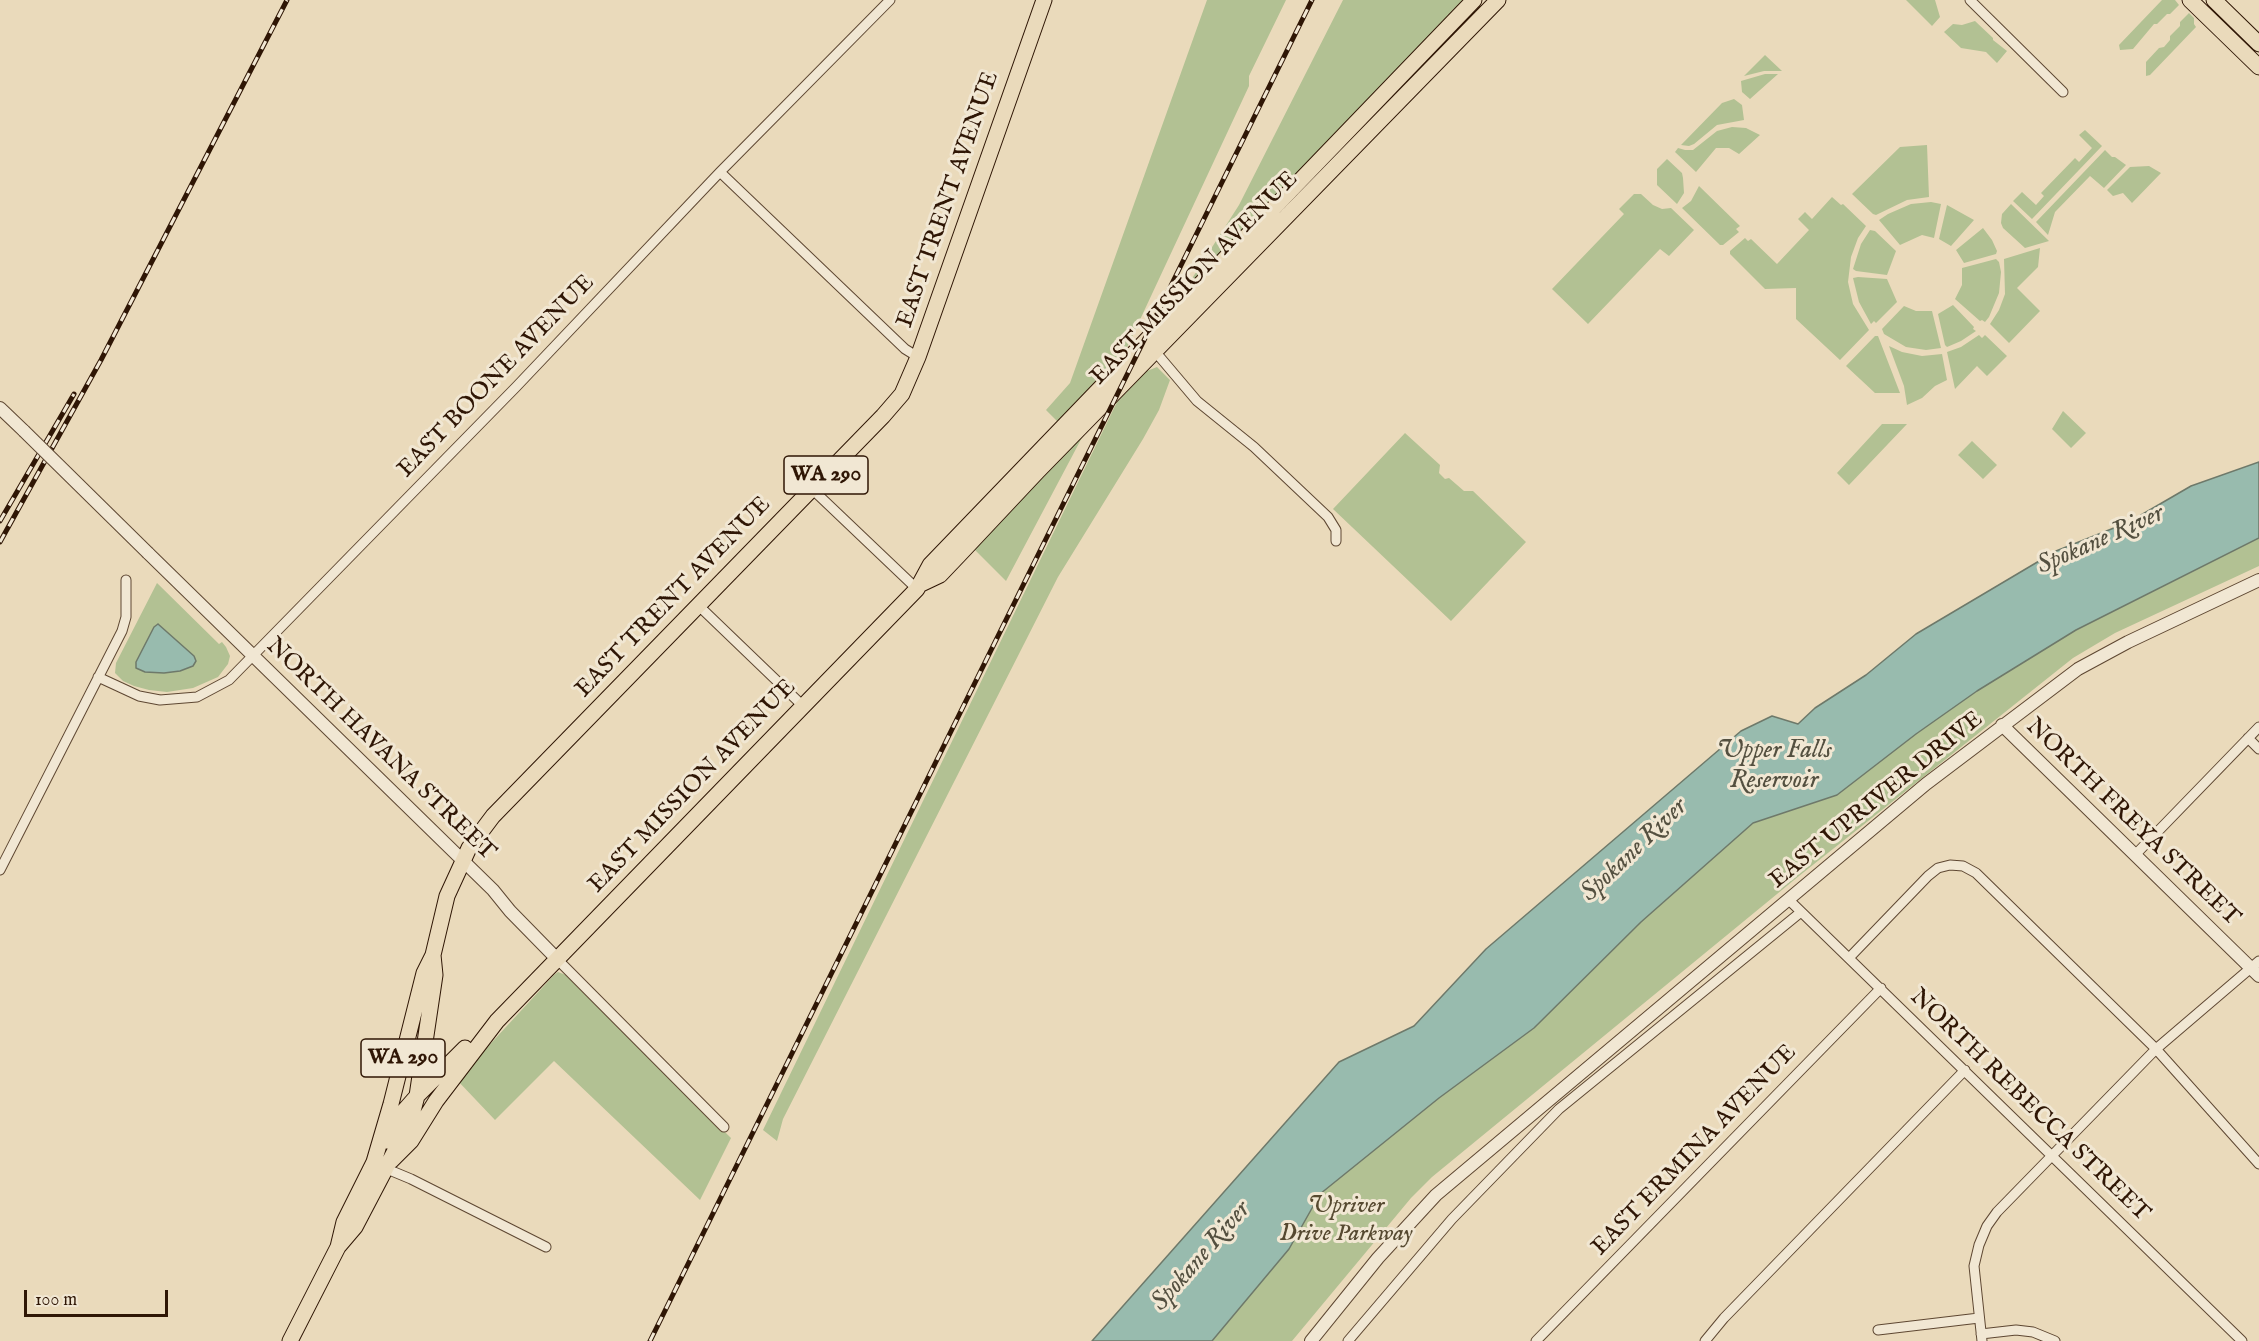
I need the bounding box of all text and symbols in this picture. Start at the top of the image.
street label: EAST TRENT AVENUE [892,68,1006,332]
street label: EAST MISSION AVENUE [1085,166,1305,392]
street label: EAST BOONE AVENUE [393,270,601,484]
road number: WA 290 [784,456,868,494]
street label: EAST TRENT AVENUE [570,491,778,705]
water label: Spokane River [2033,499,2169,583]
street label: NORTH HAVANA STREET [259,633,501,867]
street label: EAST MISSION AVENUE [583,674,803,900]
street label: EAST UPRIVER DRIVE [1765,706,1989,896]
street label: NORTH FREYA STREET [2019,713,2245,933]
water label: Upper Falls Reservoir [1716,736,1832,798]
water label: Spokane River [1575,793,1695,909]
street label: NORTH REBECCA STREET [1903,984,2155,1228]
road number: WA 290 [361,1039,445,1077]
street label: EAST ERMINA AVENUE [1587,1039,1803,1263]
park label: Upriver Drive Parkway [1279,1193,1413,1249]
water label: Spokane River [1146,1196,1258,1318]
scale bar [27,1278,171,1316]
text: 100 m [35,1289,77,1312]

